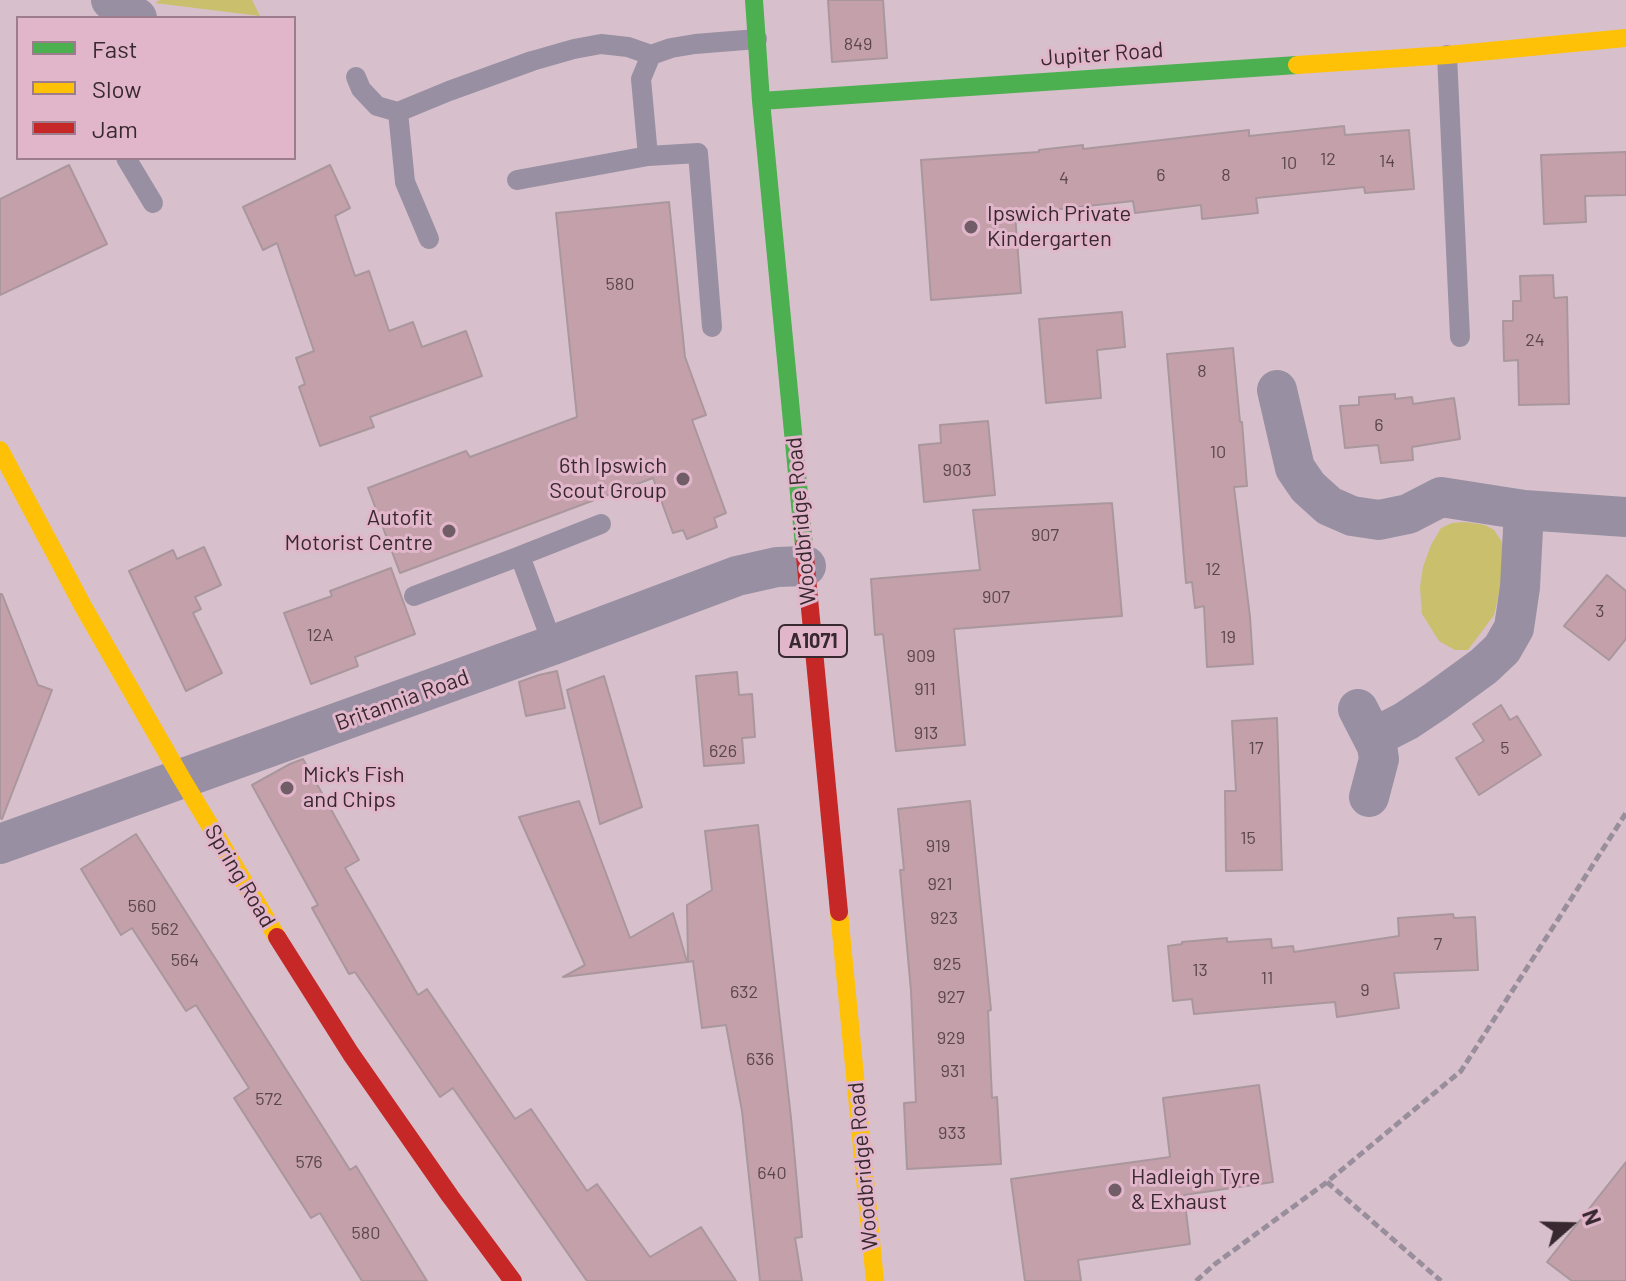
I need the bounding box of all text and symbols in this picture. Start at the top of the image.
legend [16,16,296,160]
house number: 849 [844,33,872,55]
text: Fast [92,34,137,63]
street label: Jupiter Road [1040,37,1164,71]
text: Slow [92,74,141,103]
text: Jam [92,114,138,143]
house number: 12 [1320,148,1336,170]
house number: 14 [1379,150,1395,172]
house number: 10 [1281,152,1297,174]
house number: 6 [1156,164,1166,186]
house number: 8 [1221,164,1231,186]
house number: 4 [1059,167,1069,189]
place label: Ipswich Private Kindergarten [987,201,1131,252]
marker: Ipswich Private Kindergarten [962,218,980,236]
house number: 580 [606,273,634,295]
house number: 24 [1525,329,1545,351]
house number: 8 [1197,360,1207,382]
house number: 6 [1374,414,1384,436]
street label: Woodbridge Road [781,436,821,606]
house number: 10 [1210,441,1226,463]
place label: 6th Ipswich Scout Group [549,453,667,504]
house number: 903 [943,459,971,481]
marker: 6th Ipswich Scout Group [674,470,692,488]
place label: Autofit Motorist Centre [285,505,433,556]
marker: Autofit Motorist Centre [440,522,458,540]
house number: 907 [1031,524,1059,546]
house number: 12 [1205,558,1221,580]
house number: 907 [982,586,1010,608]
house number: 3 [1595,600,1605,622]
house number: 12A [307,624,333,646]
road number: A1071 [779,625,847,657]
house number: 19 [1220,626,1236,648]
house number: 909 [907,645,935,667]
street label: Britannia Road [332,664,472,736]
house number: 911 [914,678,936,700]
house number: 913 [914,722,938,744]
house number: 17 [1249,737,1263,759]
house number: 5 [1500,737,1510,759]
house number: 626 [709,740,737,762]
place label: Mick's Fish and Chips [303,762,405,814]
marker: Mick's Fish and Chips [278,779,296,797]
street label: Spring Road [199,820,281,932]
house number: 15 [1240,827,1256,849]
house number: 919 [926,835,950,857]
house number: 921 [927,873,953,895]
house number: 560 [128,895,156,917]
house number: 923 [930,907,958,929]
house number: 562 [151,918,179,940]
house number: 7 [1434,933,1442,955]
house number: 564 [171,949,199,971]
house number: 925 [933,953,961,975]
house number: 13 [1192,959,1208,981]
house number: 11 [1261,967,1273,989]
house number: 9 [1360,979,1370,1001]
house number: 632 [730,981,758,1003]
house number: 927 [937,986,965,1008]
house number: 929 [937,1027,965,1049]
house number: 636 [746,1048,774,1070]
house number: 931 [941,1060,965,1082]
street label: Woodbridge Road [843,1081,883,1251]
house number: 572 [255,1088,283,1110]
house number: 933 [938,1122,966,1144]
house number: 576 [295,1151,323,1173]
house number: 640 [757,1162,787,1184]
place label: Hadleigh Tyre & Exhaust [1131,1164,1261,1216]
marker: Hadleigh Tyre & Exhaust [1106,1181,1124,1199]
north arrow [1530,1185,1610,1265]
text: N [1578,1205,1607,1228]
house number: 580 [352,1222,380,1244]

